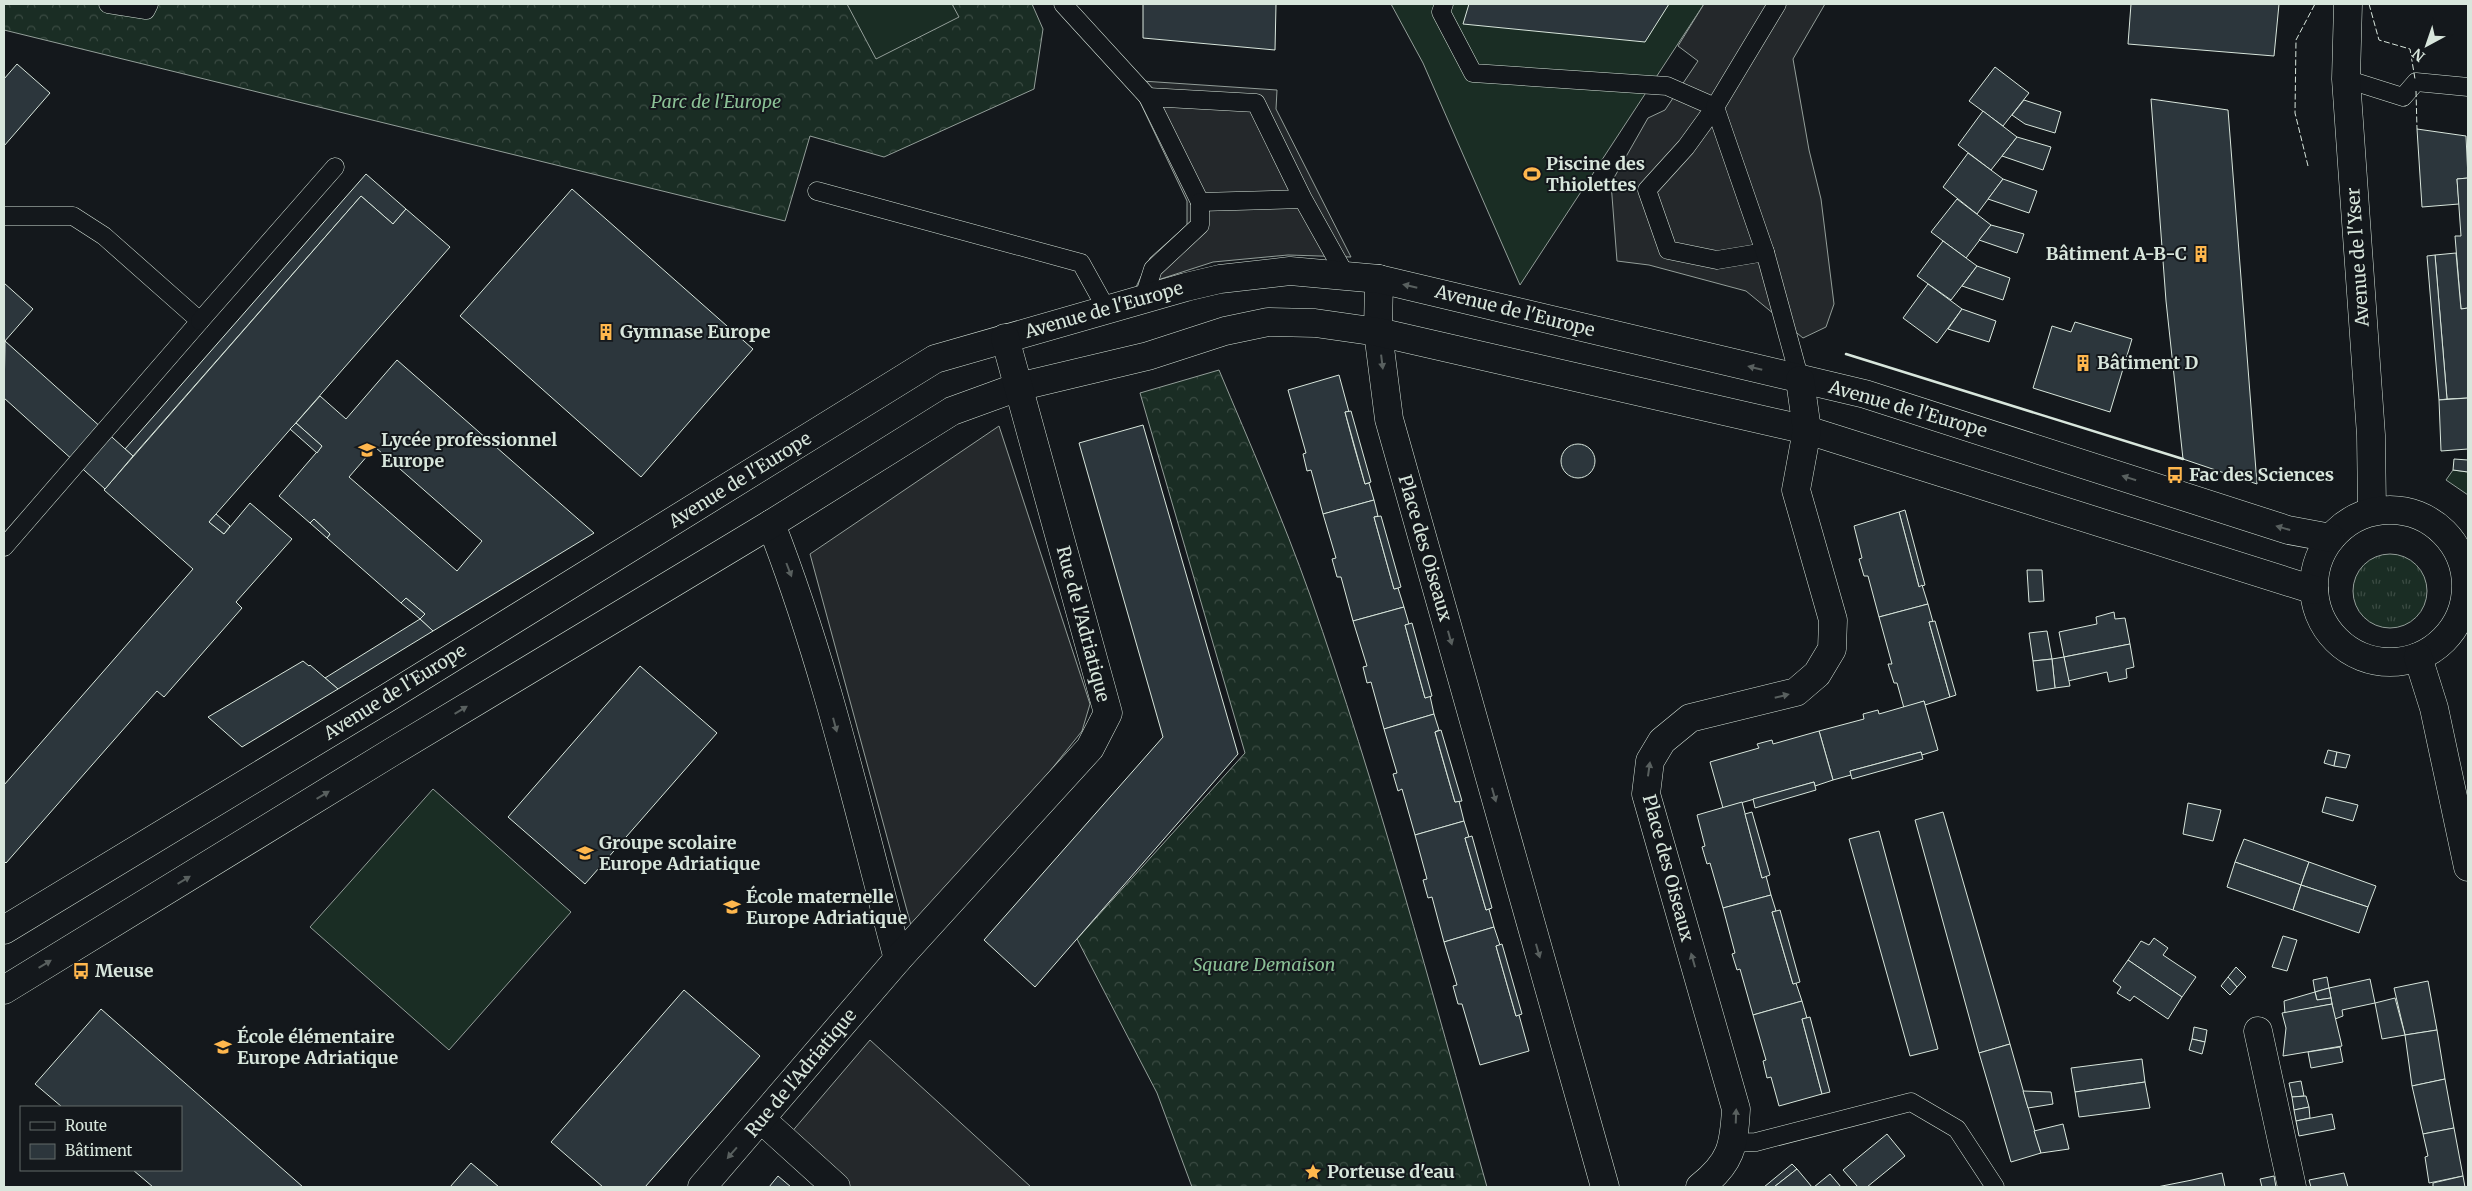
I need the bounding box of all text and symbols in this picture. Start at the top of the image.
north arrow [2402,20,2452,70]
text: N [2409,45,2429,65]
park label: Parc de l'Europe [651,90,781,113]
place label: Piscine des Thiolettes [1546,152,1645,196]
sports icon: Piscine des Thiolettes [1522,164,1542,184]
street label: Avenue de l'Yser [2341,187,2374,328]
place label: Bâtiment A-B-C [2046,242,2187,265]
building icon: Bâtiment A-B-C [2191,244,2211,264]
street label: Avenue de l'Europe [1021,276,1186,343]
street label: Avenue de l'Europe [1432,279,1597,341]
one-way arrow [1402,282,1417,290]
place label: Gymnase Europe [620,320,771,343]
building icon: Gymnase Europe [596,322,616,342]
place label: Bâtiment D [2097,351,2199,374]
building icon: Bâtiment D [2073,353,2093,373]
one-way arrow [1378,355,1386,371]
one-way arrow [1748,364,1763,372]
street label: Avenue de l'Europe [1825,375,1990,442]
street label: Avenue de l'Europe [663,426,815,533]
place label: Lycée professionnel Europe [381,428,557,472]
school or university icon: Lycée professionnel Europe [357,440,377,460]
place label: Fac des Sciences [2189,463,2334,486]
bus stop icon: Fac des Sciences [2165,465,2185,485]
street label: Place des Oiseaux [1394,472,1457,624]
one-way arrow [2121,474,2136,482]
one-way arrow [2276,524,2291,532]
street label: Rue de l'Adriatique [1052,543,1115,704]
one-way arrow [785,562,793,577]
one-way arrow [1447,631,1455,646]
street label: Avenue de l'Europe [318,638,470,745]
one-way arrow [1774,692,1789,700]
one-way arrow [455,706,468,715]
one-way arrow [832,718,840,733]
one-way arrow [1645,761,1653,777]
one-way arrow [1490,787,1498,802]
one-way arrow [316,791,329,800]
street label: Place des Oiseaux [1638,792,1699,944]
place label: Groupe scolaire Europe Adriatique [599,831,760,875]
school or university icon: Groupe scolaire Europe Adriatique [575,843,595,863]
one-way arrow [178,875,191,884]
place label: École maternelle Europe Adriatique [746,885,907,929]
school or university icon: École maternelle Europe Adriatique [722,897,742,917]
one-way arrow [1534,944,1542,959]
one-way arrow [1689,952,1697,967]
park label: Square Demaison [1193,953,1335,976]
place label: Meuse [95,959,154,982]
one-way arrow [39,960,52,969]
bus stop icon: Meuse [71,961,91,981]
street label: Rue de l'Adriatique [740,1004,861,1142]
place label: École élémentaire Europe Adriatique [237,1025,398,1069]
school or university icon: École élémentaire Europe Adriatique [213,1037,233,1057]
legend [20,1106,182,1171]
one-way arrow [1732,1108,1740,1124]
text: Route [65,1116,107,1135]
text: Bâtiment [65,1141,133,1160]
one-way arrow [726,1147,738,1159]
place label: Porteuse d'eau [1327,1160,1455,1183]
place icon: Porteuse d'eau [1303,1162,1323,1182]

